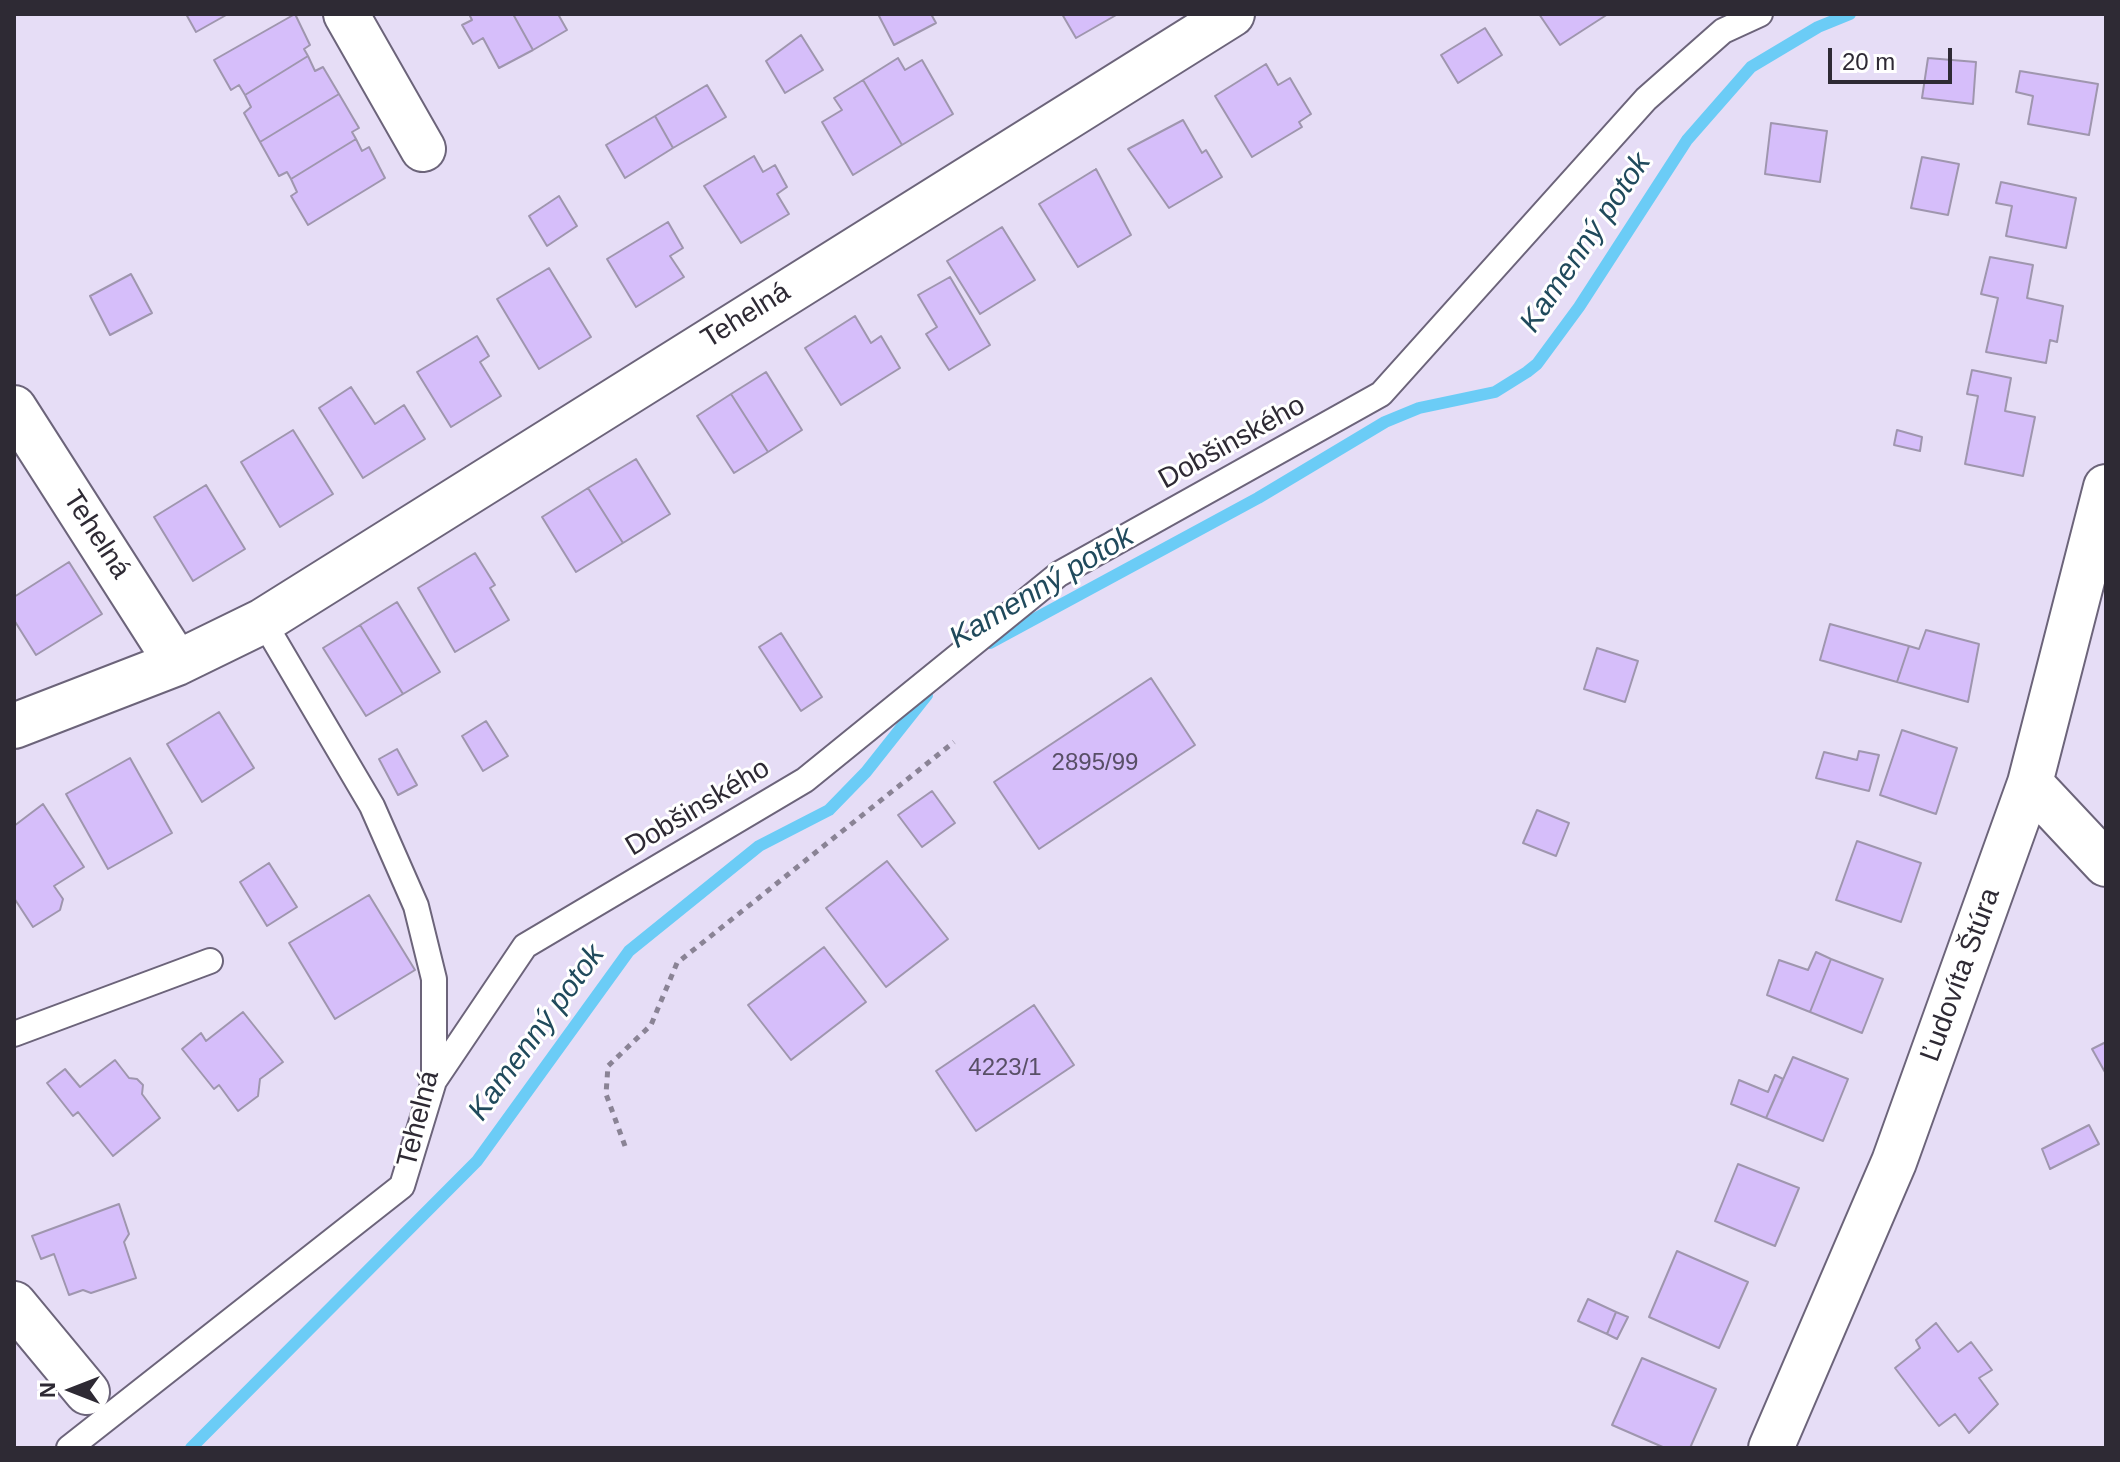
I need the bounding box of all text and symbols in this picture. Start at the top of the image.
scale bar [1832,32,1956,82]
text: 20 m [1842,48,1895,75]
water label: Kamenný potok [1513,147,1659,339]
street label: Tehelná [696,276,796,356]
street label: Dobšinského [1153,389,1311,497]
street label: Tehelná [55,485,137,585]
water label: Kamenný potok [943,519,1141,657]
house number: 2895/99 [1052,749,1138,777]
street label: Dobšinského [620,752,776,864]
street label: Ľudovíta Štúra [1914,884,2008,1066]
water label: Kamenný potok [461,938,613,1128]
house number: 4223/1 [968,1054,1042,1082]
street label: Tehelná [391,1067,447,1171]
north arrow [32,1350,112,1430]
text: N [35,1382,60,1398]

